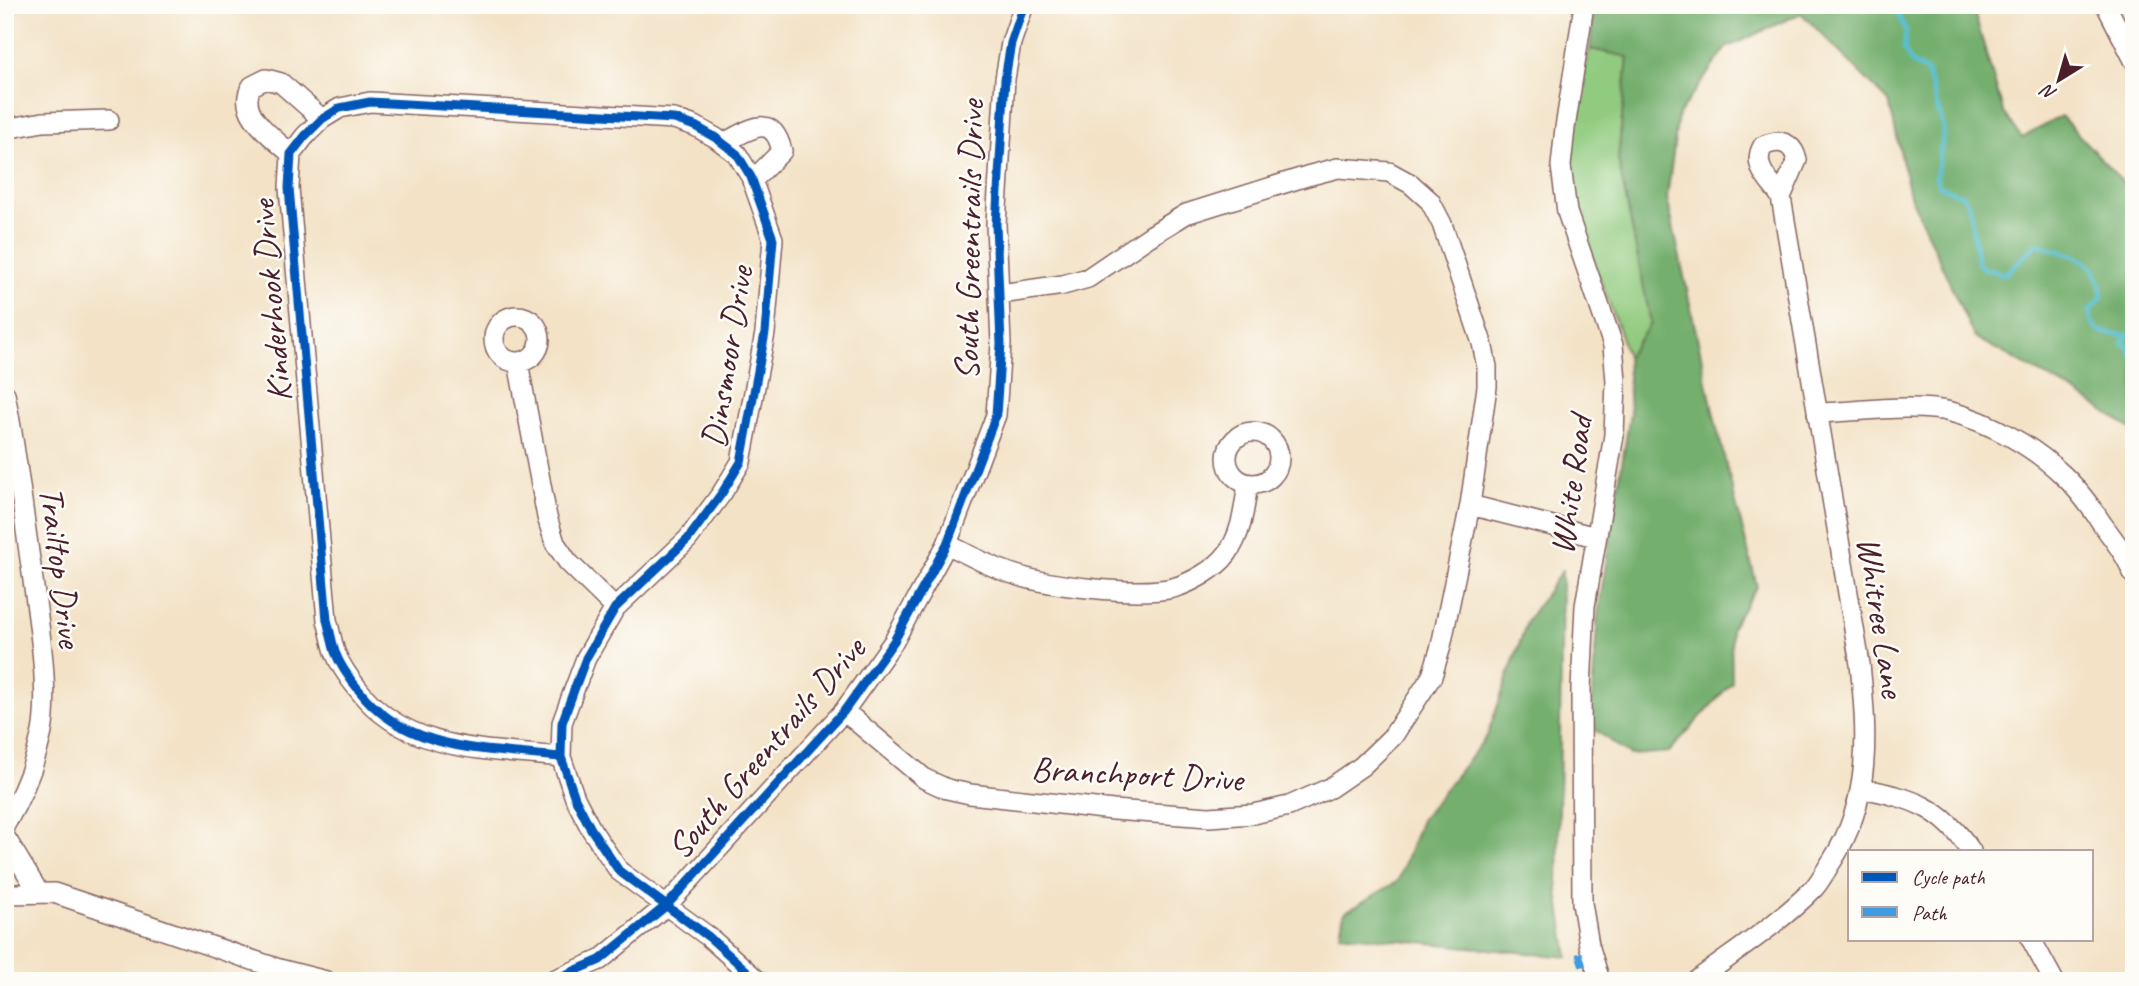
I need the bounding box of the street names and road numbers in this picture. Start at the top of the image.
street label: South Greentrails Drive [944,97,994,380]
street label: Kinderhook Drive [240,196,302,404]
street label: Dinsmoor Drive [690,261,764,451]
street label: White Road [1539,408,1604,557]
street label: Trailtop Drive [29,484,93,652]
street label: Whitree Lane [1846,534,1916,703]
street label: South Greentrails Drive [657,626,877,869]
street label: Branchport Drive [1030,746,1246,802]

